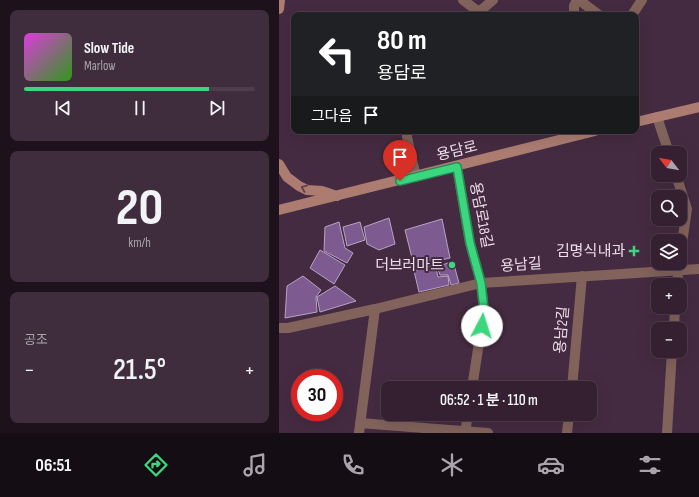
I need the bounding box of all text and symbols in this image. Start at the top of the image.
text: 80 m [377,24,426,57]
icon: left [311,28,363,80]
text: Slow Tide [84,39,134,58]
text: Marlow [84,58,116,74]
text: 용담로 [377,63,427,84]
icon: previous [52,97,74,119]
icon: pause [129,97,151,119]
icon: next [206,97,228,119]
icon: arrive [360,104,382,126]
text: 그다음 [311,107,352,126]
street label: 용담로 [435,137,479,165]
pin [383,140,417,181]
icon: arrive [389,146,411,168]
north arrow [651,146,687,182]
map controls [651,146,687,358]
text: 20 [116,177,163,240]
street label: 용담로18길 [465,180,497,250]
one-way arrow [301,184,308,192]
button: search [651,190,687,226]
button: layers [651,234,687,270]
text: km/h [128,235,151,251]
place label: 김명식내과 [556,242,625,261]
marker: 김명식내과 [628,245,640,257]
street label: 용남길 [500,254,542,276]
place label: 더브러마트 [375,256,444,275]
marker: 더브러마트 [447,260,457,270]
button: + [651,278,687,314]
position arrow [461,305,503,347]
street label: 용남2길 [550,305,574,355]
button: − [651,322,687,358]
text: 공조 [24,332,48,348]
text: 21.5° [113,352,166,388]
text: − [24,357,35,384]
text: + [244,357,255,384]
speed limit sign: 30 [291,369,343,421]
text: 06:52 · 1 분 · 110 m [440,391,538,410]
icon: directions [142,451,170,479]
icon: music [241,451,269,479]
icon: phone [339,451,367,479]
icon: climate [438,451,466,479]
icon: car [537,451,565,479]
icon: filters [636,451,664,479]
text: 06:51 [35,455,71,476]

